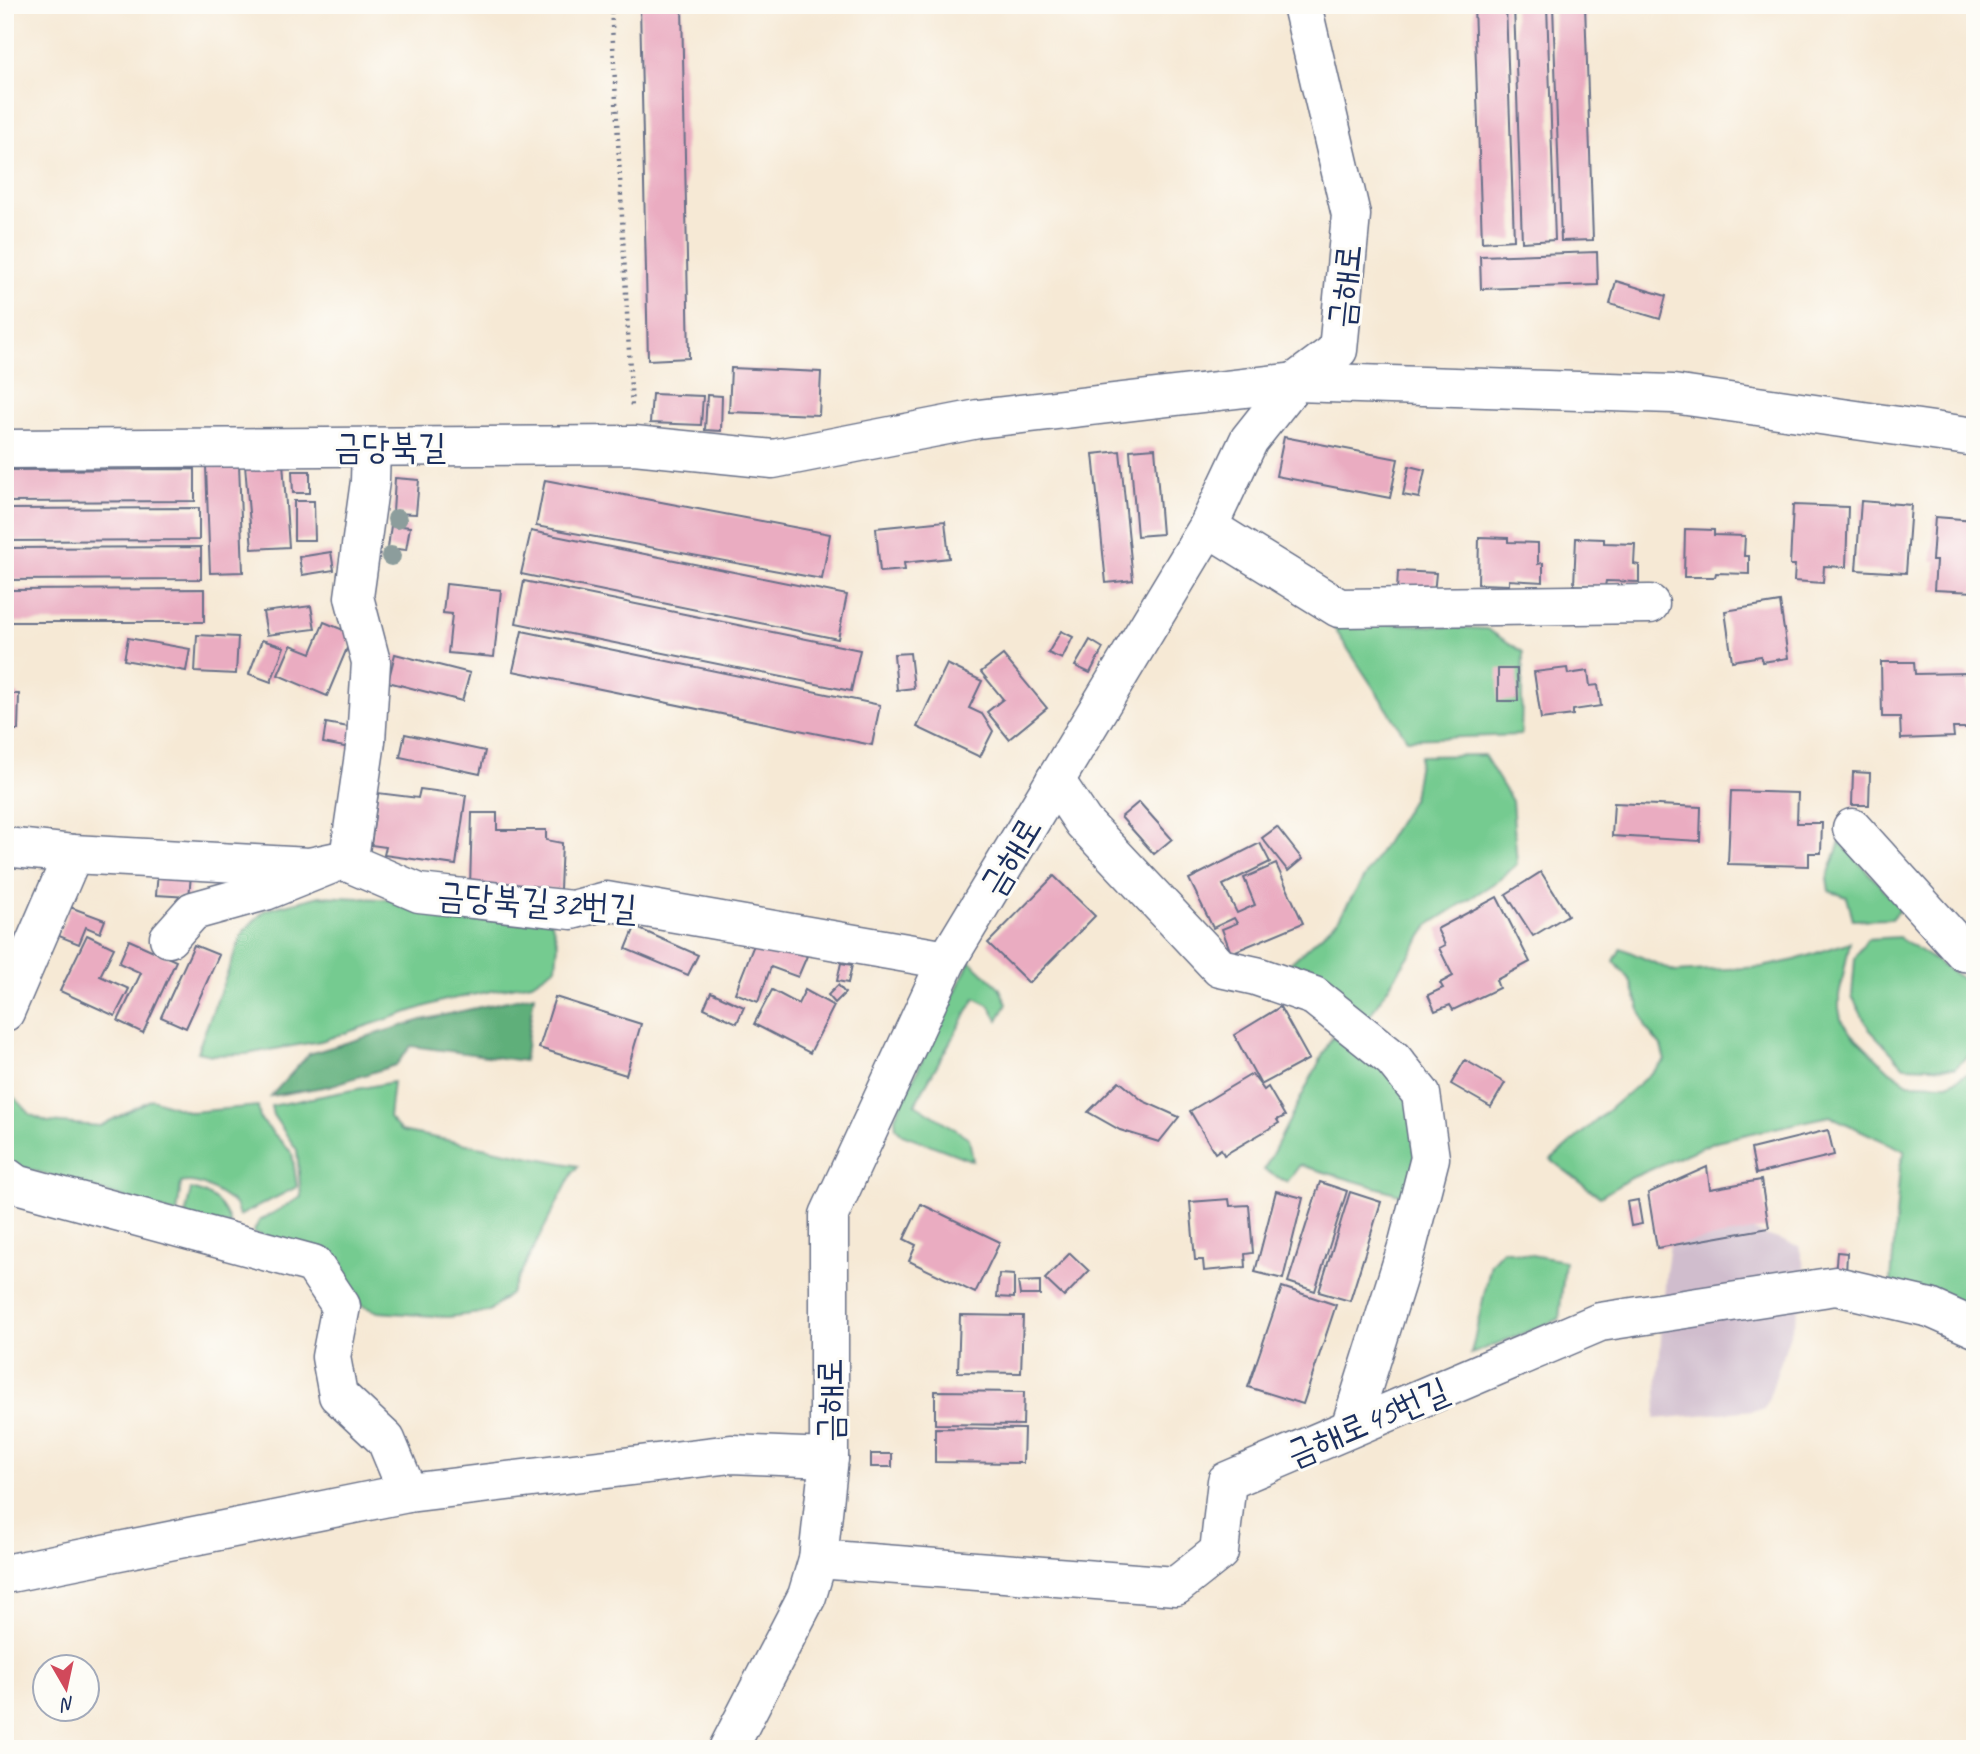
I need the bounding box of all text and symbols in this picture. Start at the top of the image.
street label: 금해로 [1318,242,1371,330]
street label: 금당북길 [334,424,446,469]
street label: 금해로 [969,808,1051,904]
street label: 금당북길32번길 [435,872,639,931]
street label: 금해로 [807,1358,852,1442]
street label: 금해로45번길 [1279,1367,1455,1476]
north arrow [32,1652,102,1722]
text: N [58,1691,76,1717]

